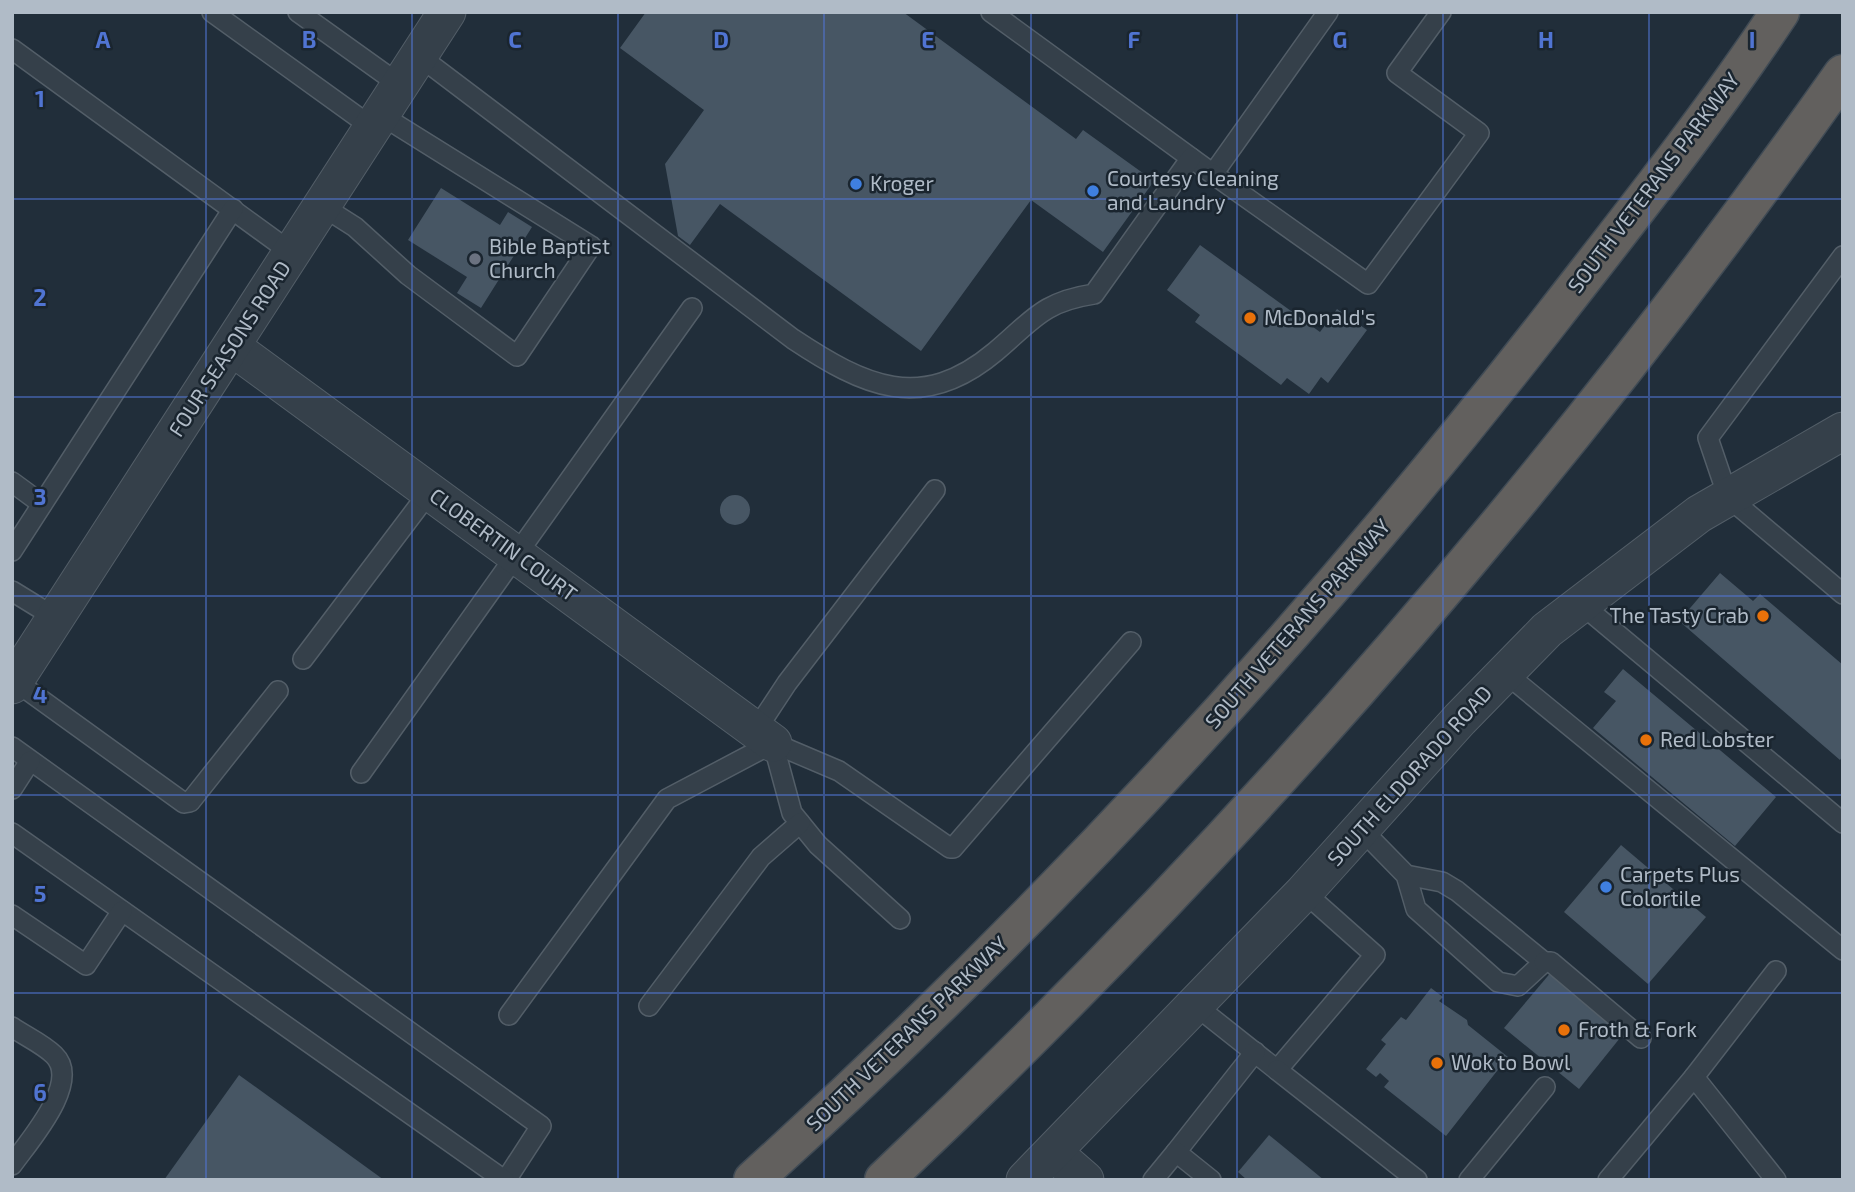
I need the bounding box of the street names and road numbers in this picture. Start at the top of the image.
street label: SOUTH VETERANS PARKWAY [1562,67,1744,297]
street label: FOUR SEASONS ROAD [163,256,295,441]
street label: CLOBERTIN COURT [425,482,582,606]
street label: SOUTH VETERANS PARKWAY [1199,513,1395,733]
street label: SOUTH ELDORADO ROAD [1321,680,1496,870]
street label: SOUTH VETERANS PARKWAY [800,930,1012,1136]

